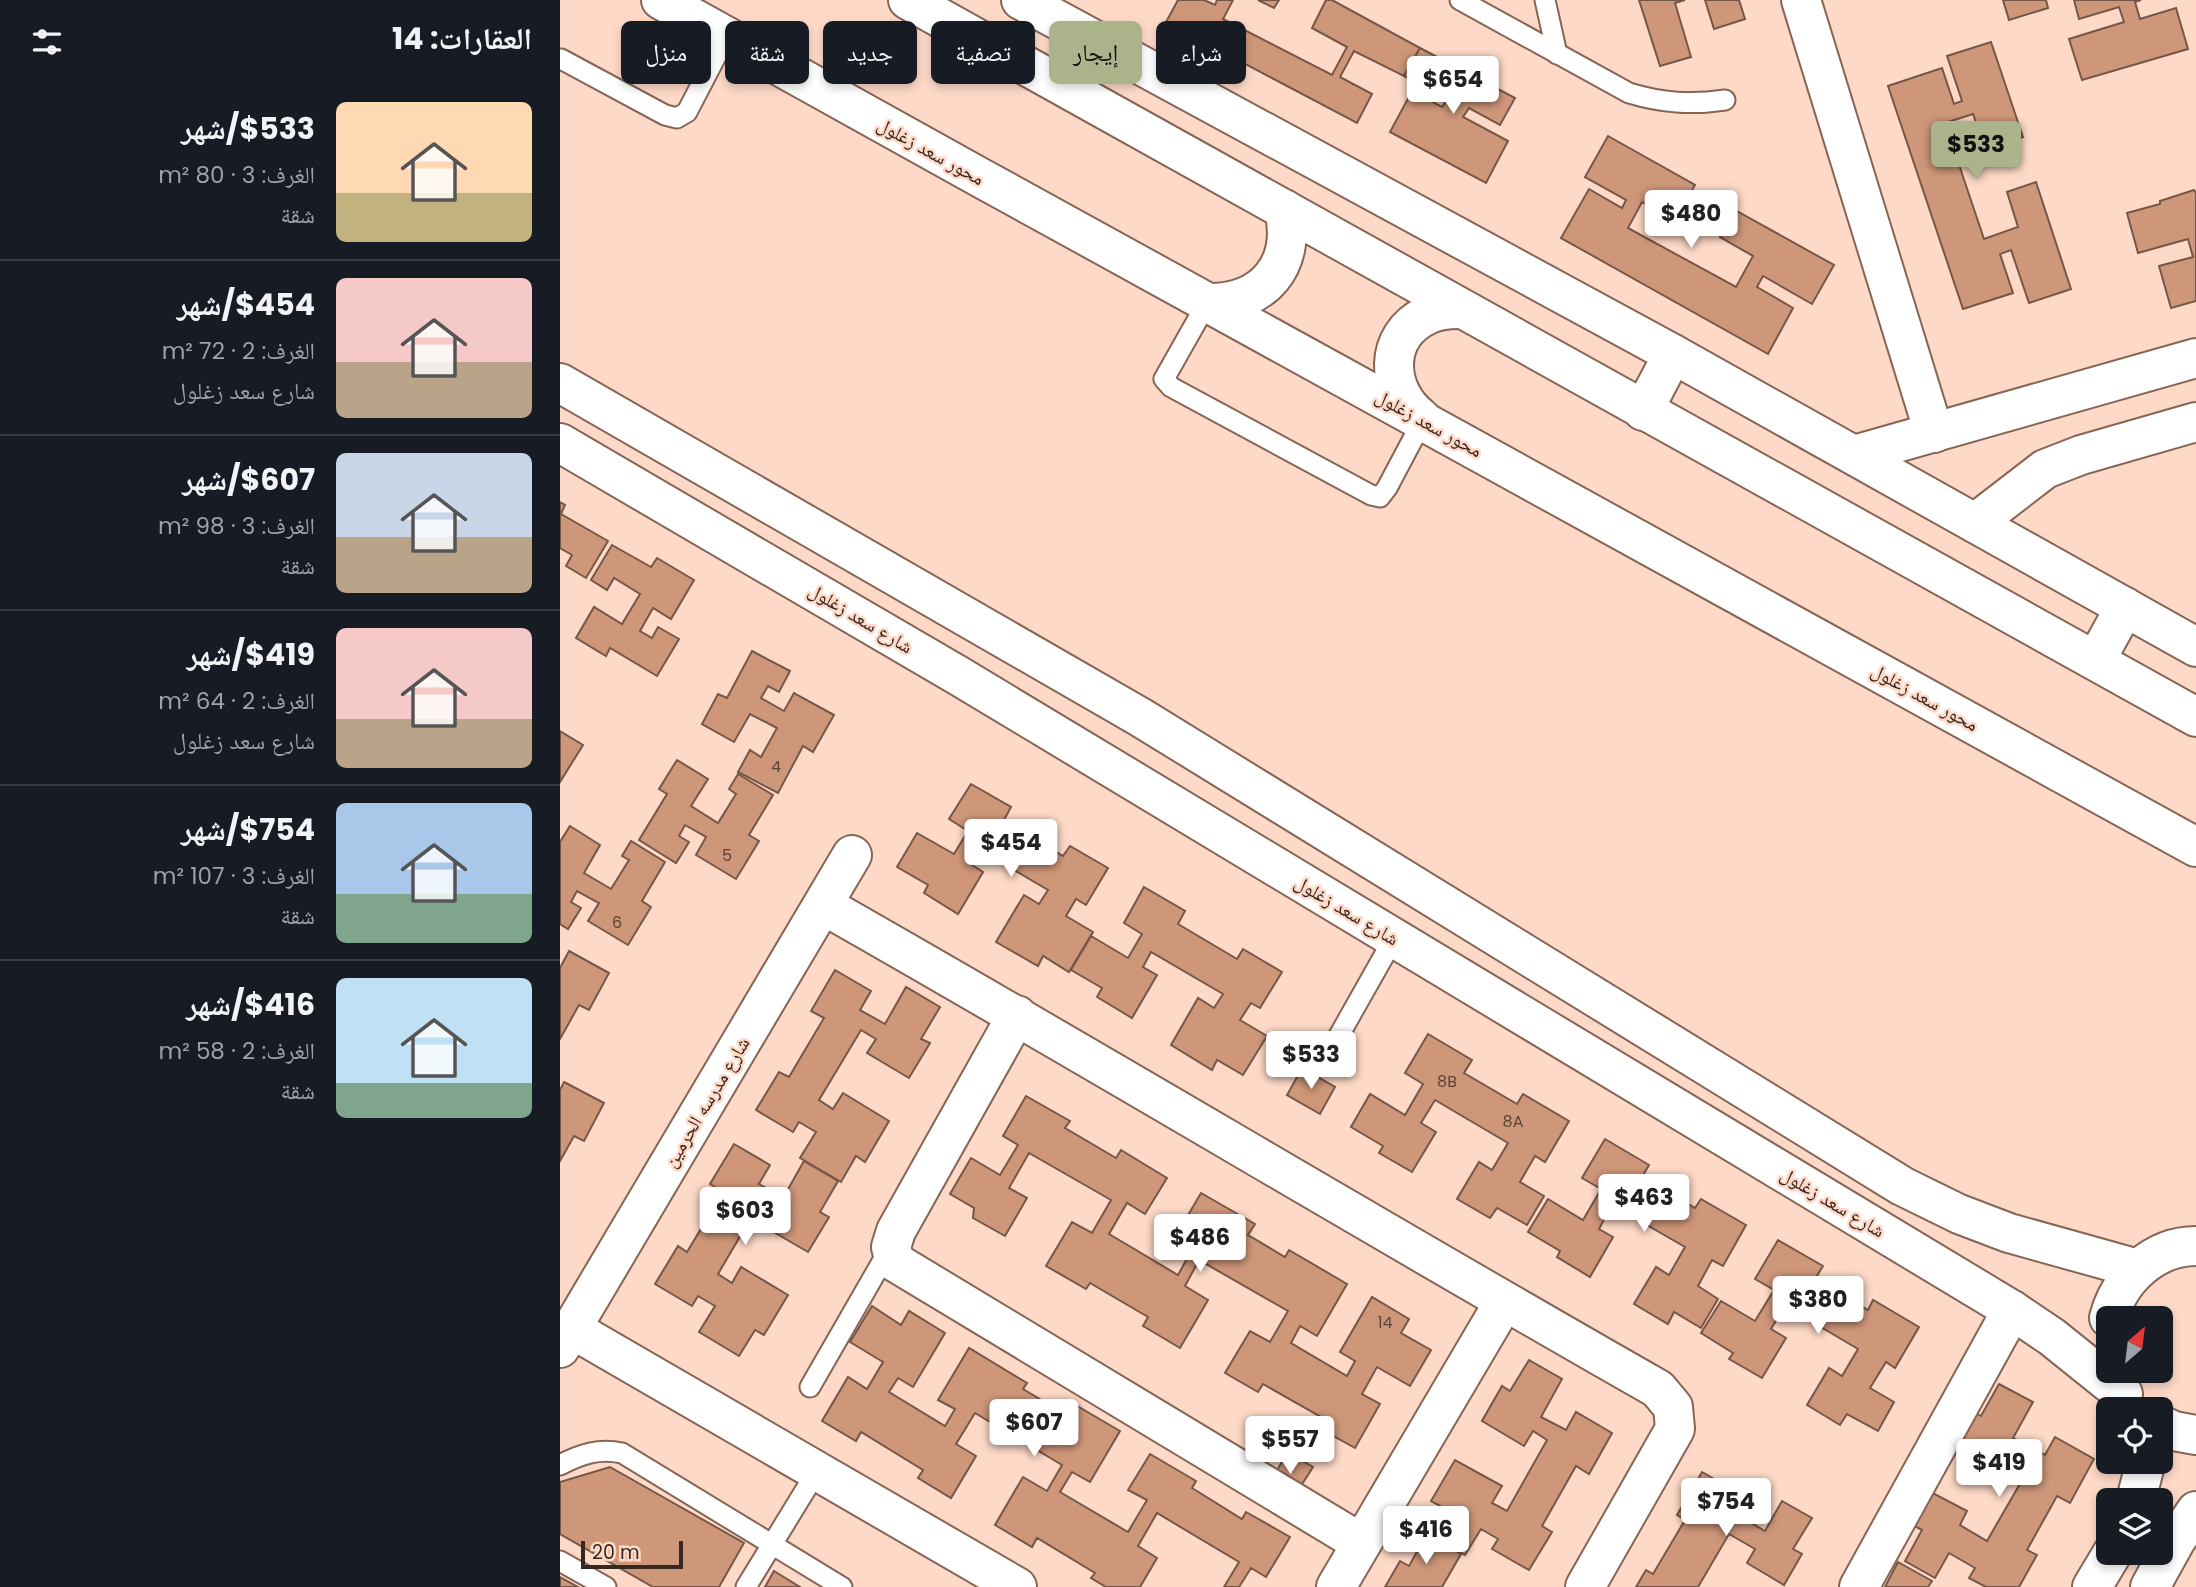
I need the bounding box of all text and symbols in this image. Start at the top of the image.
text: العقارات: 14 [392,17,532,60]
chip: منزل [621,21,711,84]
chip: شقة [725,21,809,84]
chip: جديد [823,21,917,84]
chip: تصفية [931,21,1035,84]
chip: إيجار [1049,21,1142,84]
chip: شراء [1156,21,1246,84]
icon: filters [28,23,66,61]
pin: $654 [1412,57,1494,116]
text: $654 [1423,63,1483,95]
text: $533/شهر [181,107,315,150]
street label: محور سعد زغلول [872,111,989,192]
pin: $533 [1935,122,2017,181]
text: $533 [1947,128,2005,160]
icon: home [392,130,476,214]
text: الغرف: 3 · 80 m² [158,159,315,191]
pin: $480 [1650,190,1732,250]
text: $480 [1661,197,1721,229]
text: شقة [281,199,315,231]
text: $454/شهر [177,283,315,326]
icon: home [392,306,476,390]
text: الغرف: 2 · 72 m² [162,335,315,367]
text: شارع سعد زغلول [173,375,315,407]
street label: محور سعد زغلول [1370,383,1487,464]
text: $607/شهر [182,458,315,501]
icon: home [392,481,476,565]
text: الغرف: 3 · 98 m² [158,510,315,542]
text: شقة [281,550,315,582]
street label: شارع سعد زغلول [803,577,918,660]
text: $419/شهر [187,633,315,676]
icon: home [392,656,476,740]
street label: محور سعد زغلول [1866,657,1983,738]
text: الغرف: 2 · 64 m² [158,685,315,717]
text: شارع سعد زغلول [173,725,315,757]
house number: 4 [771,755,781,778]
text: $754/شهر [181,808,315,851]
pin: $454 [970,820,1052,879]
text: $454 [980,826,1042,858]
icon: home [392,831,476,915]
house number: 5 [722,844,732,867]
text: الغرف: 3 · 107 m² [153,860,315,892]
street label: شارع سعد زغلول [1289,869,1404,952]
text: شقة [281,900,315,932]
house number: 6 [612,911,622,934]
text: $416/شهر [186,983,315,1026]
icon: home [392,1006,476,1090]
street label: شارع مدرسه الحرمين [657,1032,756,1173]
pin: $533 [1270,1032,1352,1091]
text: الغرف: 2 · 58 m² [158,1035,315,1067]
text: $533 [1282,1038,1340,1070]
house number: 8B [1437,1070,1457,1093]
text: شقة [281,1075,315,1107]
house number: 8A [1503,1110,1524,1133]
street label: شارع سعد زغلول [1775,1161,1890,1244]
pin: $463 [1603,1174,1685,1234]
text: $463 [1614,1181,1674,1213]
pin: $603 [704,1188,786,1247]
text: $603 [716,1194,774,1226]
pin: $486 [1159,1214,1241,1274]
text: $486 [1170,1221,1230,1253]
pin: $380 [1777,1276,1859,1336]
text: $380 [1789,1283,1847,1315]
north arrow [2096,1306,2174,1382]
map controls [2096,1306,2173,1565]
house number: 14 [1377,1311,1393,1334]
button: locate [2096,1397,2173,1474]
pin: $607 [993,1400,1075,1459]
text: $607 [1005,1406,1063,1438]
pin: $557 [1249,1416,1331,1476]
text: $557 [1261,1423,1319,1455]
pin: $419 [1958,1440,2040,1499]
text: $419 [1972,1446,2026,1478]
pin: $754 [1685,1478,1767,1538]
text: $754 [1697,1485,1755,1517]
button: layers [2096,1488,2173,1565]
pin: $416 [1385,1506,1467,1566]
text: $416 [1399,1513,1453,1545]
scale bar [581,1538,682,1570]
text: 20 m [592,1539,640,1566]

